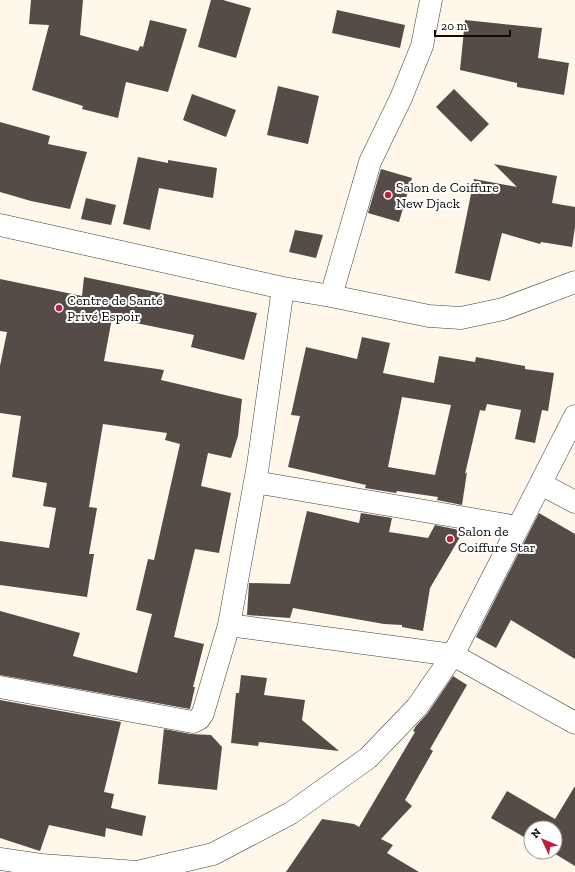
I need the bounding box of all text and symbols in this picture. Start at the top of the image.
scale bar [435,12,510,38]
text: 20 m [441,19,468,33]
place label: Salon de Coiffure New Djack [396,179,499,212]
marker: Salon de Coiffure New Djack [383,190,393,200]
place label: Centre de Santé Privé Espoir [67,292,163,325]
marker: Centre de Santé Privé Espoir [54,303,64,313]
place label: Salon de Coiffure Star [458,523,536,556]
marker: Salon de Coiffure Star [445,534,455,544]
north arrow [523,820,563,860]
text: N [529,825,544,841]

